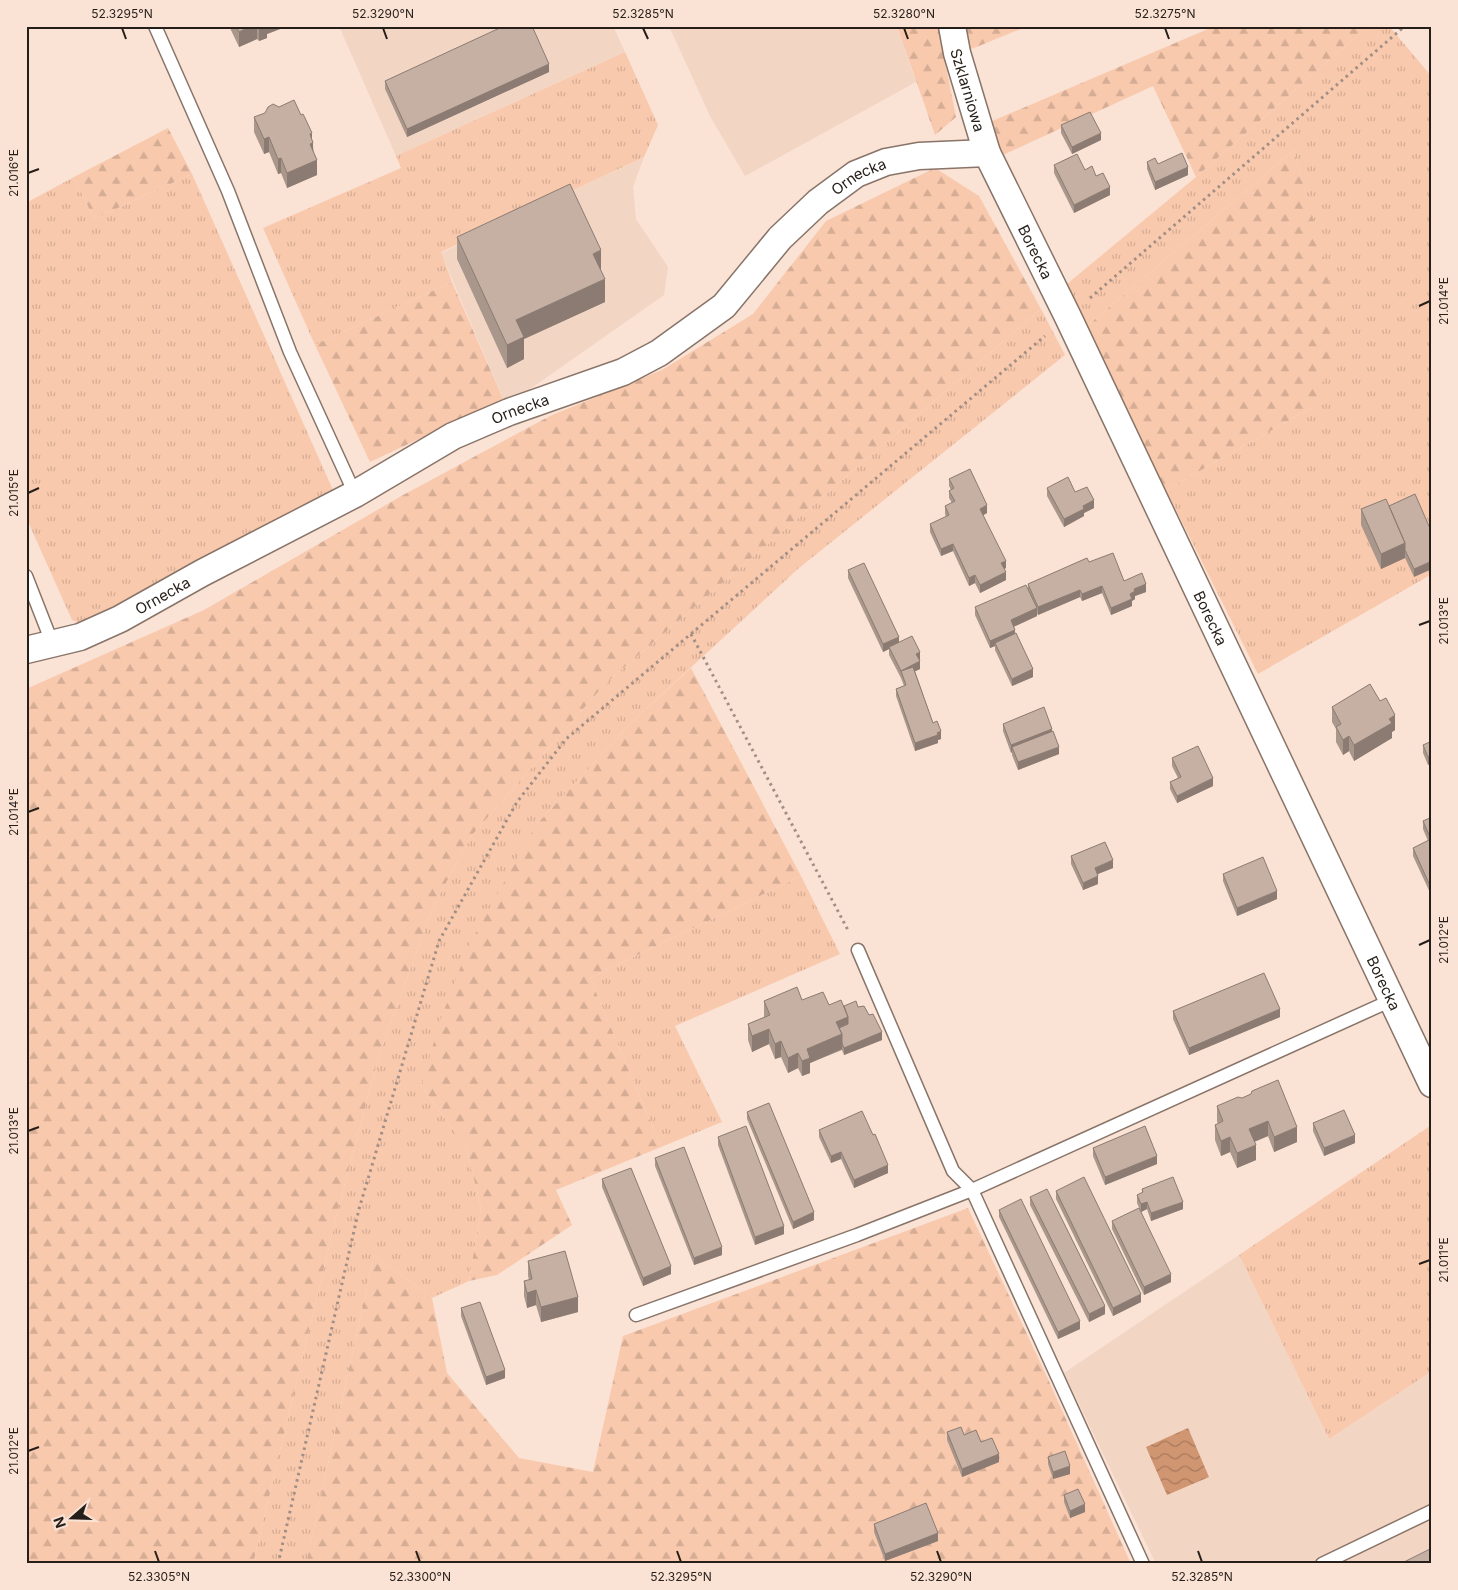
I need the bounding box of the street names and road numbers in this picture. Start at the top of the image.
street label: Szklarniowa [947,46,990,134]
street label: Ornecka [827,154,889,199]
street label: Borecka [1014,221,1057,282]
street label: Ornecka [488,389,551,428]
street label: Ornecka [131,572,193,618]
street label: Borecka [1190,588,1232,648]
street label: Borecka [1363,953,1405,1013]

